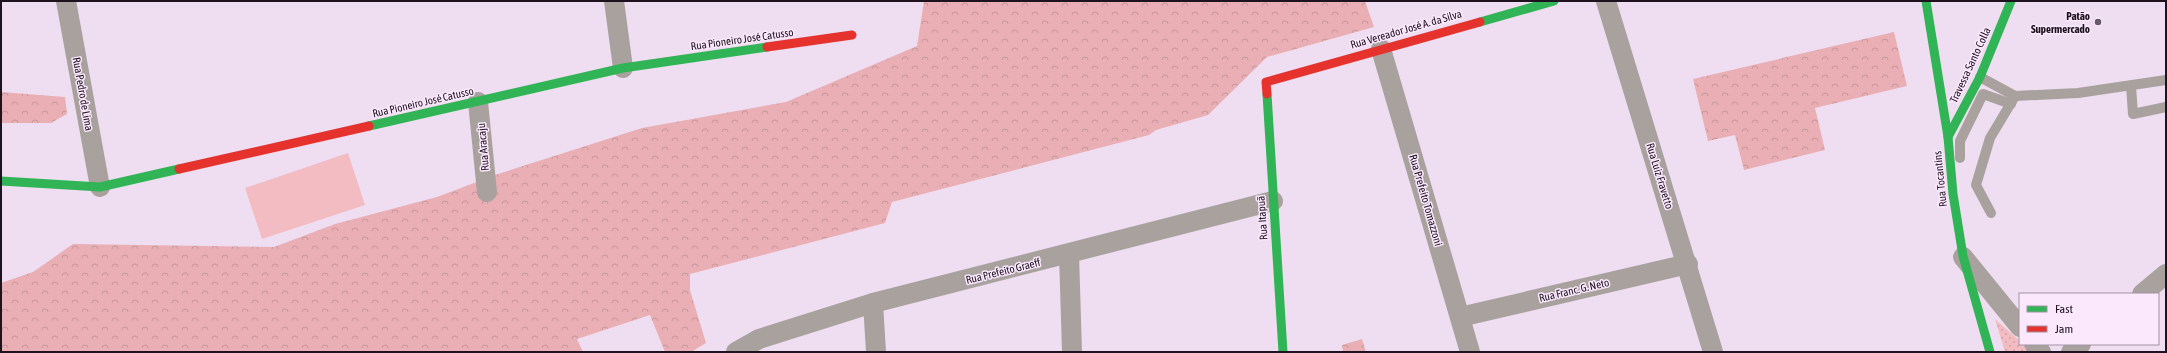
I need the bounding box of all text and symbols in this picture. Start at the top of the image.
street label: Rua Vereador José A. da Silva [1349,7,1463,51]
place label: Patão Supermercado [2031,10,2090,35]
marker: Patão Supermercado [2093,17,2103,27]
street label: Travessa Santo Colla [1947,25,1993,105]
street label: Rua Pioneiro José Catusso [690,26,794,52]
street label: Rua Pedro de Lima [71,56,95,132]
street label: Rua Pioneiro José Catusso [371,84,475,120]
street label: Rua Aracaju [475,123,491,171]
street label: Rua Luiz Fravetto [1644,142,1676,210]
street label: Rua Tocantins [1931,150,1949,208]
street label: Rua Prefeito Tomazzoni [1407,153,1445,247]
street label: Rua Itapuã [1254,196,1270,240]
street label: Rua Prefeito Graeff [965,256,1041,286]
street label: Rua Franc. G. Neto [1538,276,1610,304]
legend [2019,293,2159,345]
text: Fast [2055,302,2073,316]
text: Jam [2055,322,2073,336]

